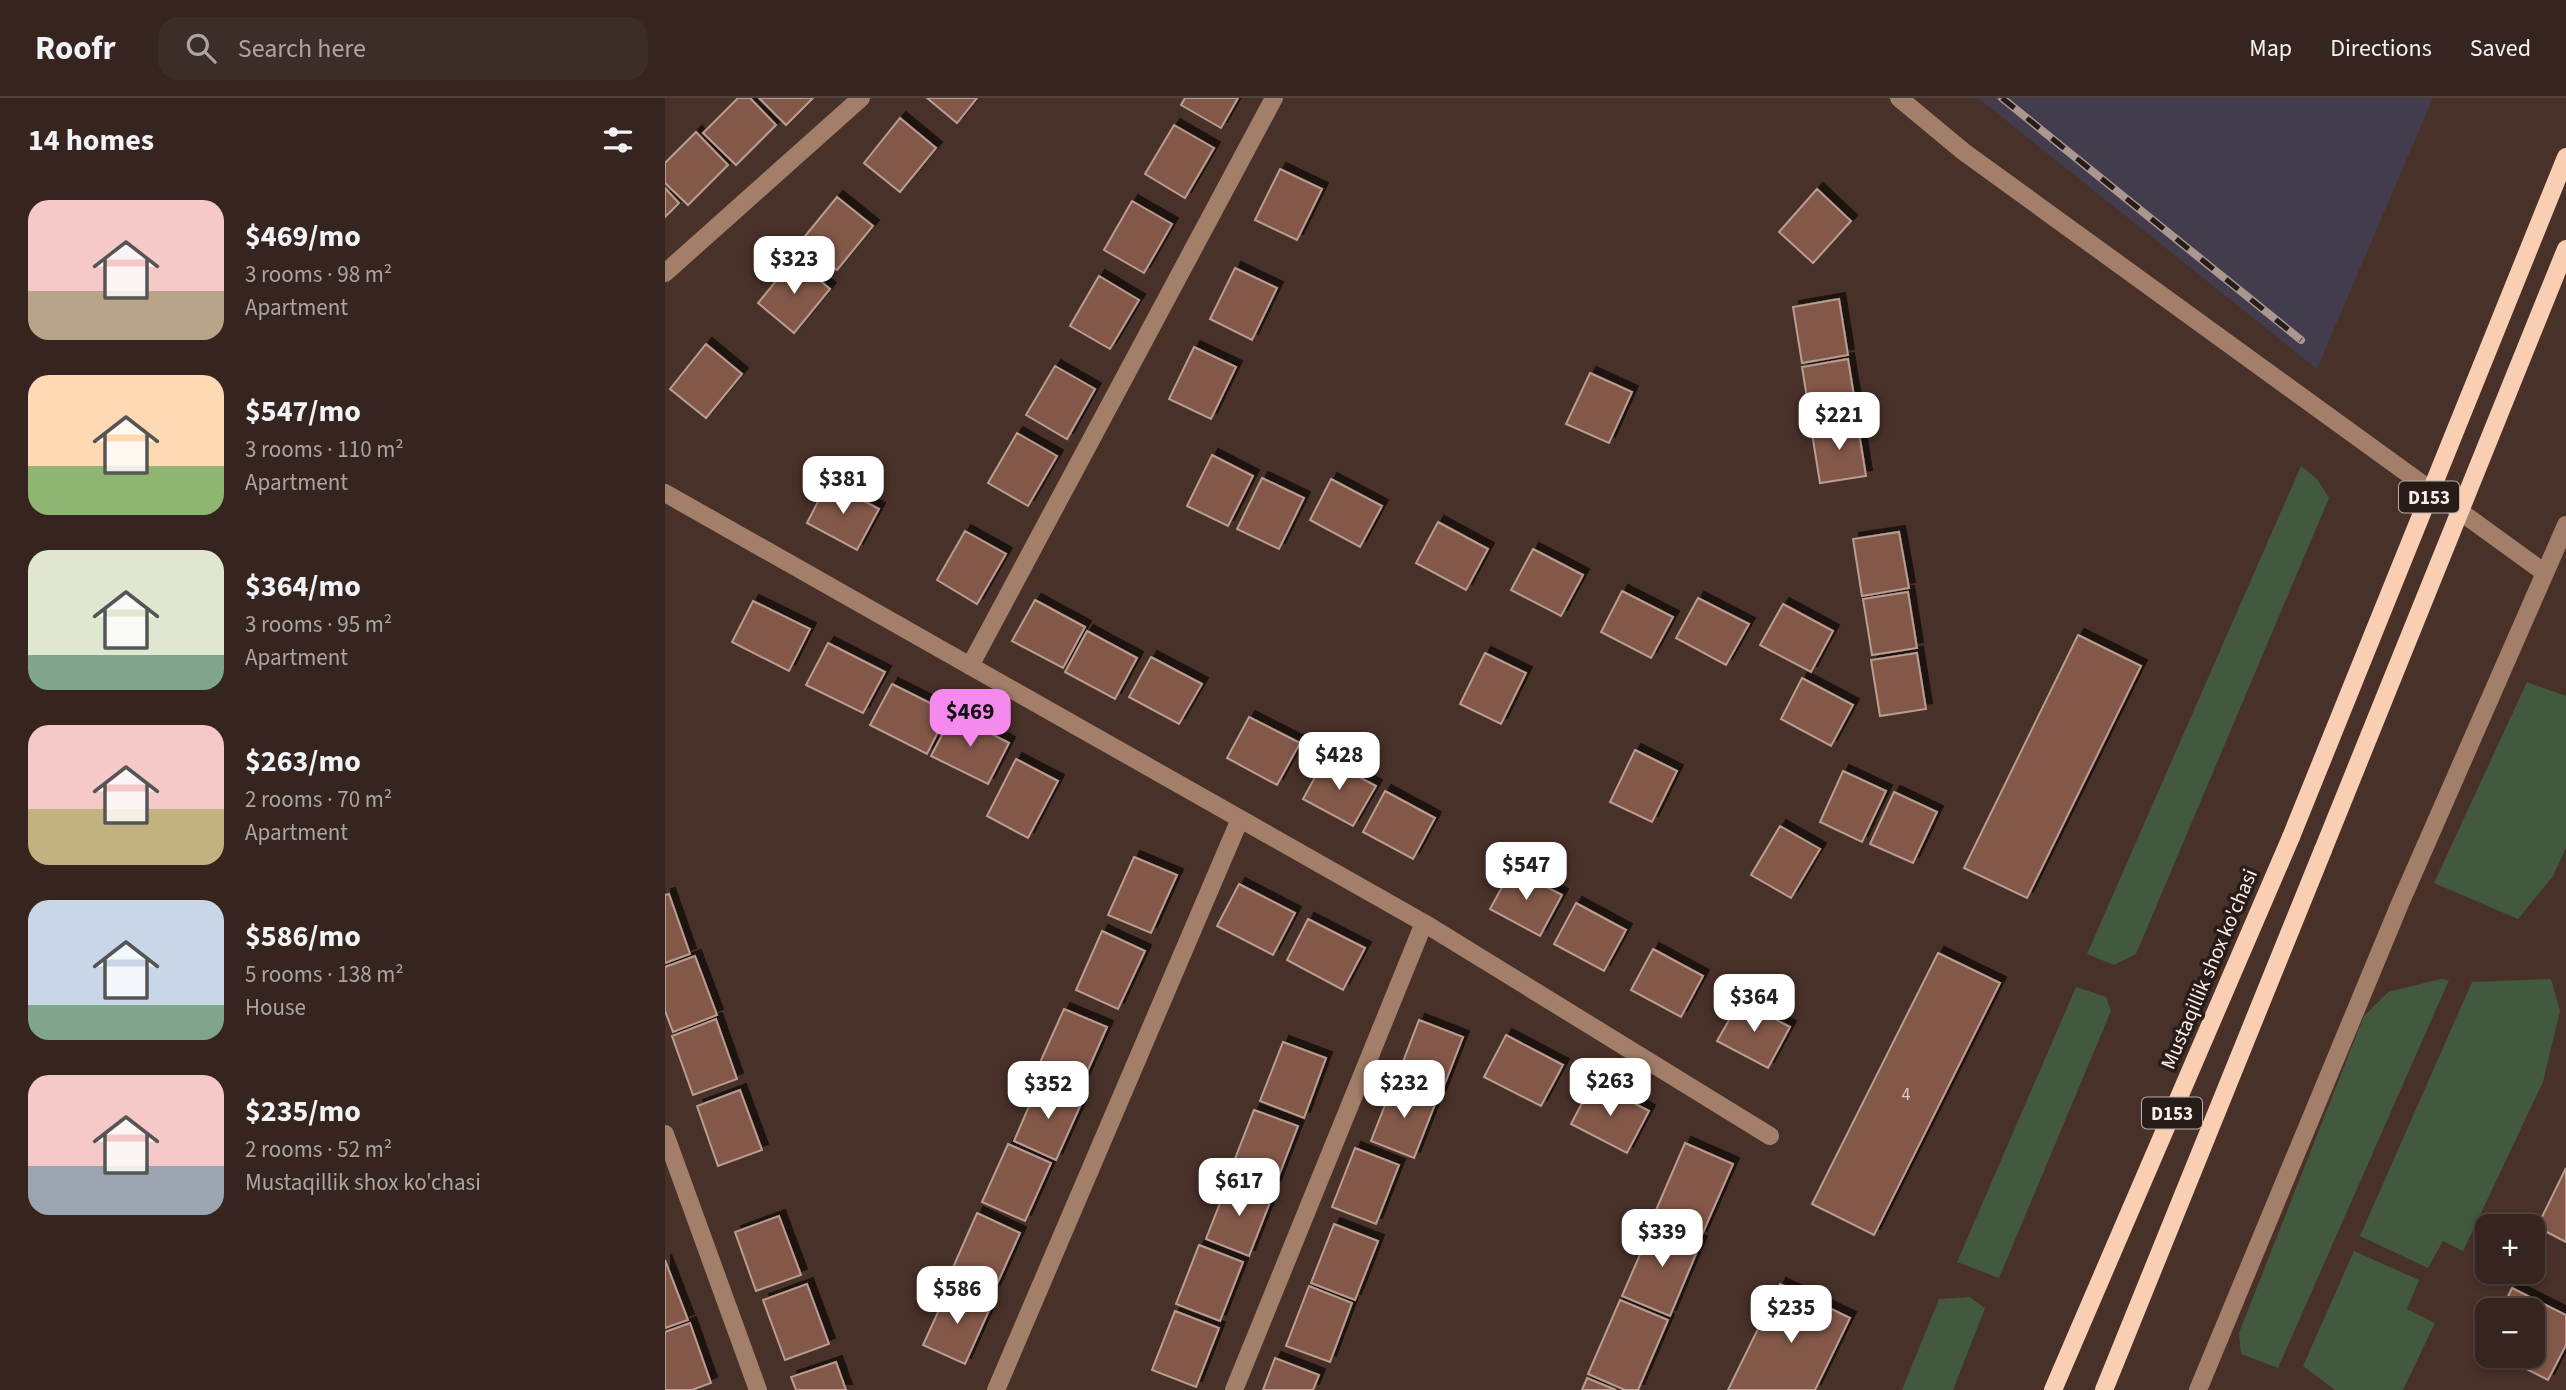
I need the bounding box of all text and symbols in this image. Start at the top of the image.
search box [158,17,648,80]
text: Roofr [35,25,116,72]
icon: search [182,29,220,67]
text: Search here [238,30,366,67]
text: Map [2249,31,2292,66]
text: Directions [2330,31,2432,66]
text: Saved [2470,31,2531,66]
text: 14 homes [28,119,154,162]
icon: filters [599,121,637,159]
text: $469/mo [245,215,361,258]
icon: home [84,228,168,312]
pin: $323 [753,236,835,296]
text: $323 [770,242,818,275]
text: 3 rooms · 98 m² [245,258,392,291]
text: Apartment [245,291,348,324]
text: $547/mo [245,390,361,433]
pin: $221 [1798,392,1880,452]
text: $221 [1815,398,1863,431]
icon: home [84,403,168,487]
text: 3 rooms · 110 m² [245,433,404,466]
pin: $381 [802,456,884,516]
text: $381 [819,462,867,495]
text: Apartment [245,466,348,499]
road number: D153 [2399,482,2459,512]
text: $364/mo [245,565,361,608]
icon: home [84,578,168,662]
text: 3 rooms · 95 m² [245,608,392,641]
text: Apartment [245,641,348,674]
pin: $469 [929,690,1011,749]
text: $469 [946,695,994,728]
pin: $428 [1298,732,1380,792]
text: $428 [1315,738,1363,771]
text: $263/mo [245,740,361,783]
icon: home [84,753,168,837]
text: 2 rooms · 70 m² [245,783,392,816]
text: Apartment [245,816,348,849]
pin: $547 [1485,842,1567,902]
text: $547 [1502,848,1550,881]
street label: Mustaqillik shox ko'chasi [2153,864,2265,1074]
text: $586/mo [245,915,361,958]
icon: home [84,928,168,1012]
text: 5 rooms · 138 m² [245,958,404,991]
pin: $364 [1713,974,1795,1034]
text: $364 [1730,980,1778,1013]
text: House [245,991,306,1024]
pin: $263 [1569,1058,1651,1118]
pin: $232 [1363,1060,1445,1120]
pin: $352 [1007,1062,1089,1121]
text: $263 [1586,1064,1634,1097]
text: $232 [1380,1066,1428,1099]
text: $352 [1024,1067,1072,1100]
house number: 4 [1902,1082,1911,1107]
text: $235/mo [245,1090,361,1133]
road number: D153 [2142,1098,2202,1128]
icon: home [84,1103,168,1187]
text: 2 rooms · 52 m² [245,1133,392,1166]
pin: $617 [1198,1158,1280,1218]
text: $617 [1215,1164,1263,1197]
text: Mustaqillik shox ko'chasi [245,1166,481,1199]
pin: $339 [1621,1210,1703,1269]
map controls [2475,1214,2545,1368]
button: + [2475,1214,2545,1284]
text: $339 [1638,1215,1686,1248]
pin: $586 [916,1266,998,1326]
text: $586 [933,1272,981,1305]
pin: $235 [1750,1286,1832,1345]
text: $235 [1767,1291,1815,1324]
button: − [2475,1298,2545,1368]

